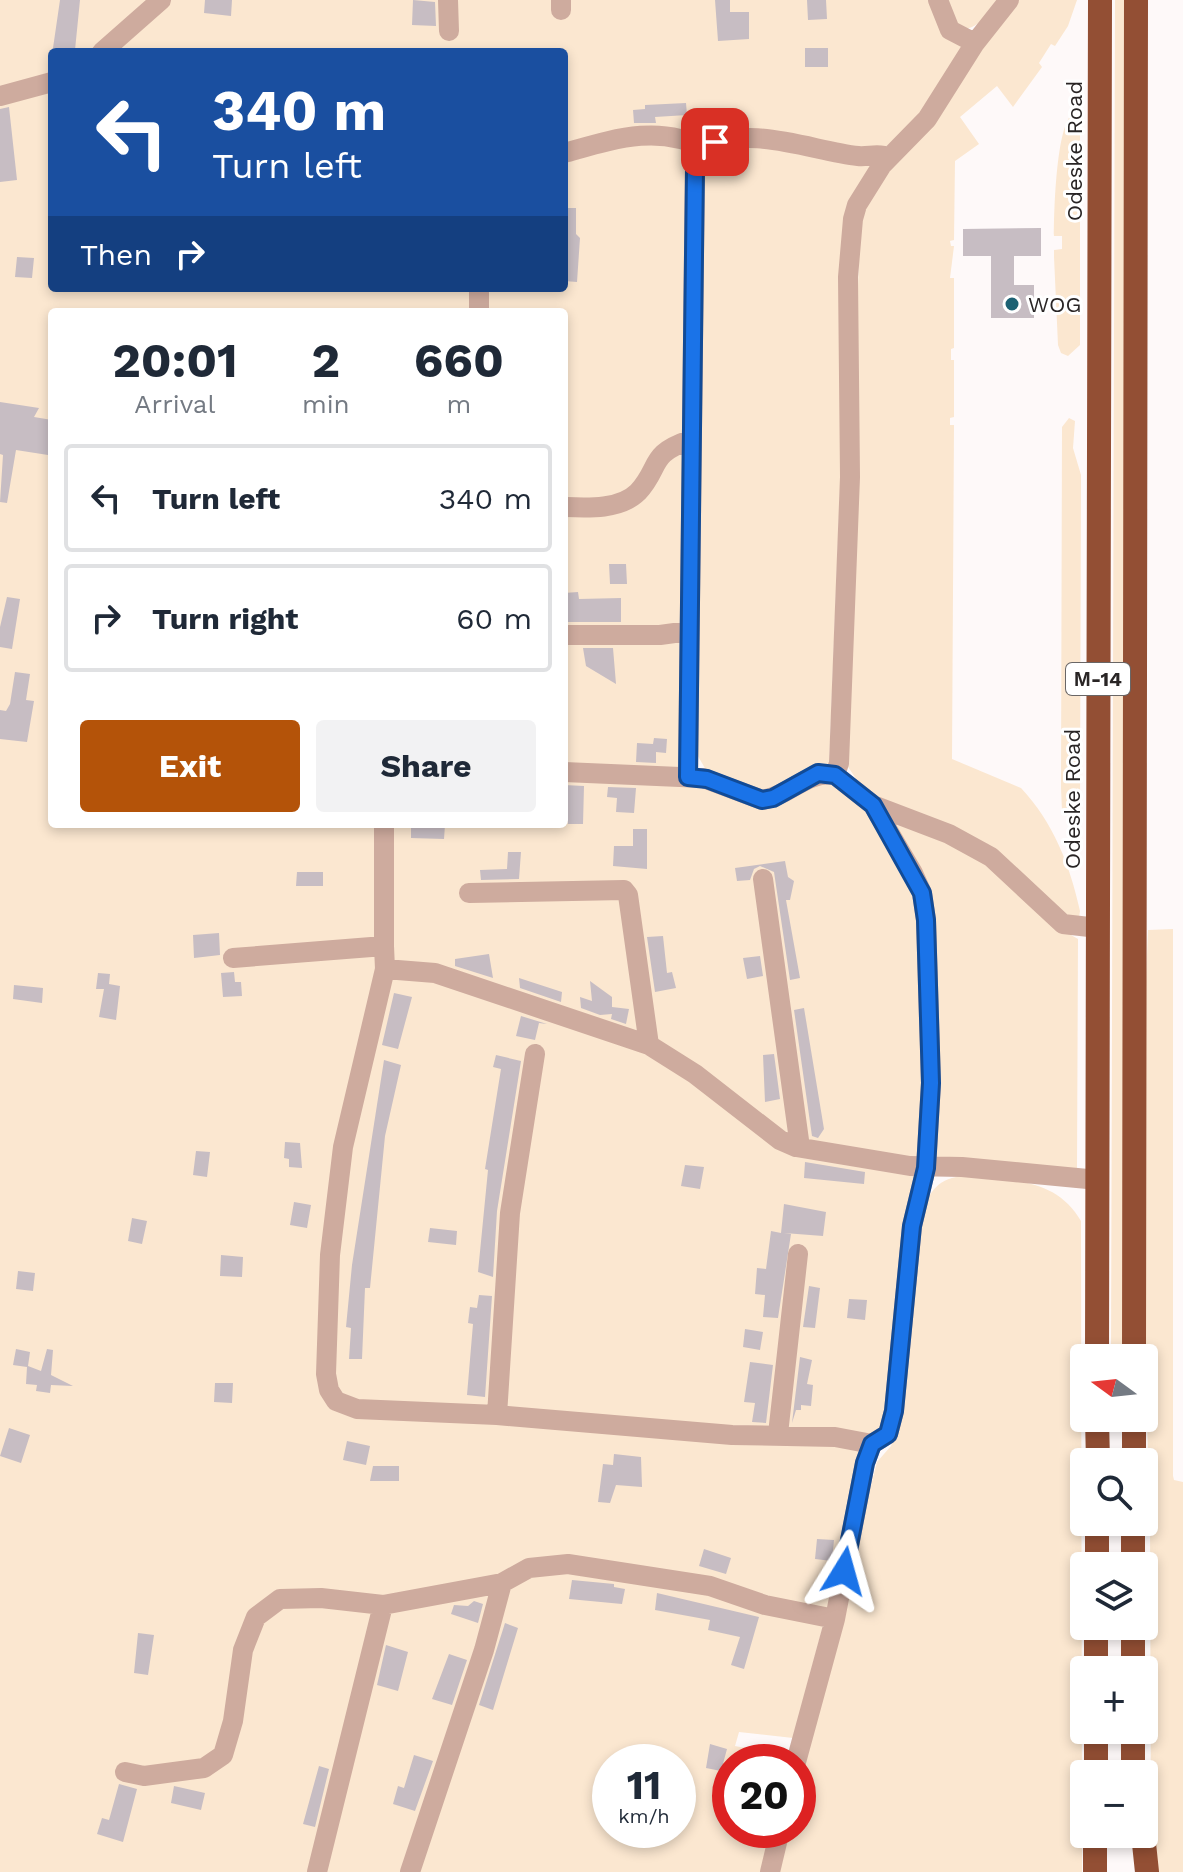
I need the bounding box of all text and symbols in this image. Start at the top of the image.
text: 340 m [212,78,386,144]
icon: left [80,80,184,184]
street label: Odeske Road [1062,81,1087,221]
pin [681,108,749,176]
icon: arrive [693,120,737,164]
text: Turn left [212,145,362,187]
icon: right [168,232,212,276]
text: Then [80,237,152,272]
place label: WOG [1028,292,1081,317]
marker: WOG [1003,295,1021,313]
text: 20:01 [112,332,238,389]
text: 2 [311,332,340,389]
text: 660 [414,332,504,389]
text: Arrival [134,389,216,419]
text: min [302,389,350,419]
text: m [446,389,471,419]
icon: left [84,476,128,520]
text: Turn left [152,481,280,516]
text: 340 m [439,481,532,516]
icon: right [84,596,128,640]
text: Turn right [152,601,298,636]
text: 60 m [456,601,532,636]
road number: М-14 [1066,663,1130,695]
button: Exit [80,720,300,812]
button: Share [316,720,536,812]
street label: Odeske Road [1060,729,1085,869]
north arrow [1070,1344,1158,1432]
map controls [1070,1344,1158,1848]
button: search [1070,1448,1158,1536]
position arrow [802,1529,886,1613]
button: layers [1070,1552,1158,1640]
button: + [1070,1656,1158,1744]
speed limit sign: 20 [712,1744,816,1848]
button: − [1070,1760,1158,1848]
text: 11 [627,1762,661,1809]
text: km/h [618,1804,670,1828]

